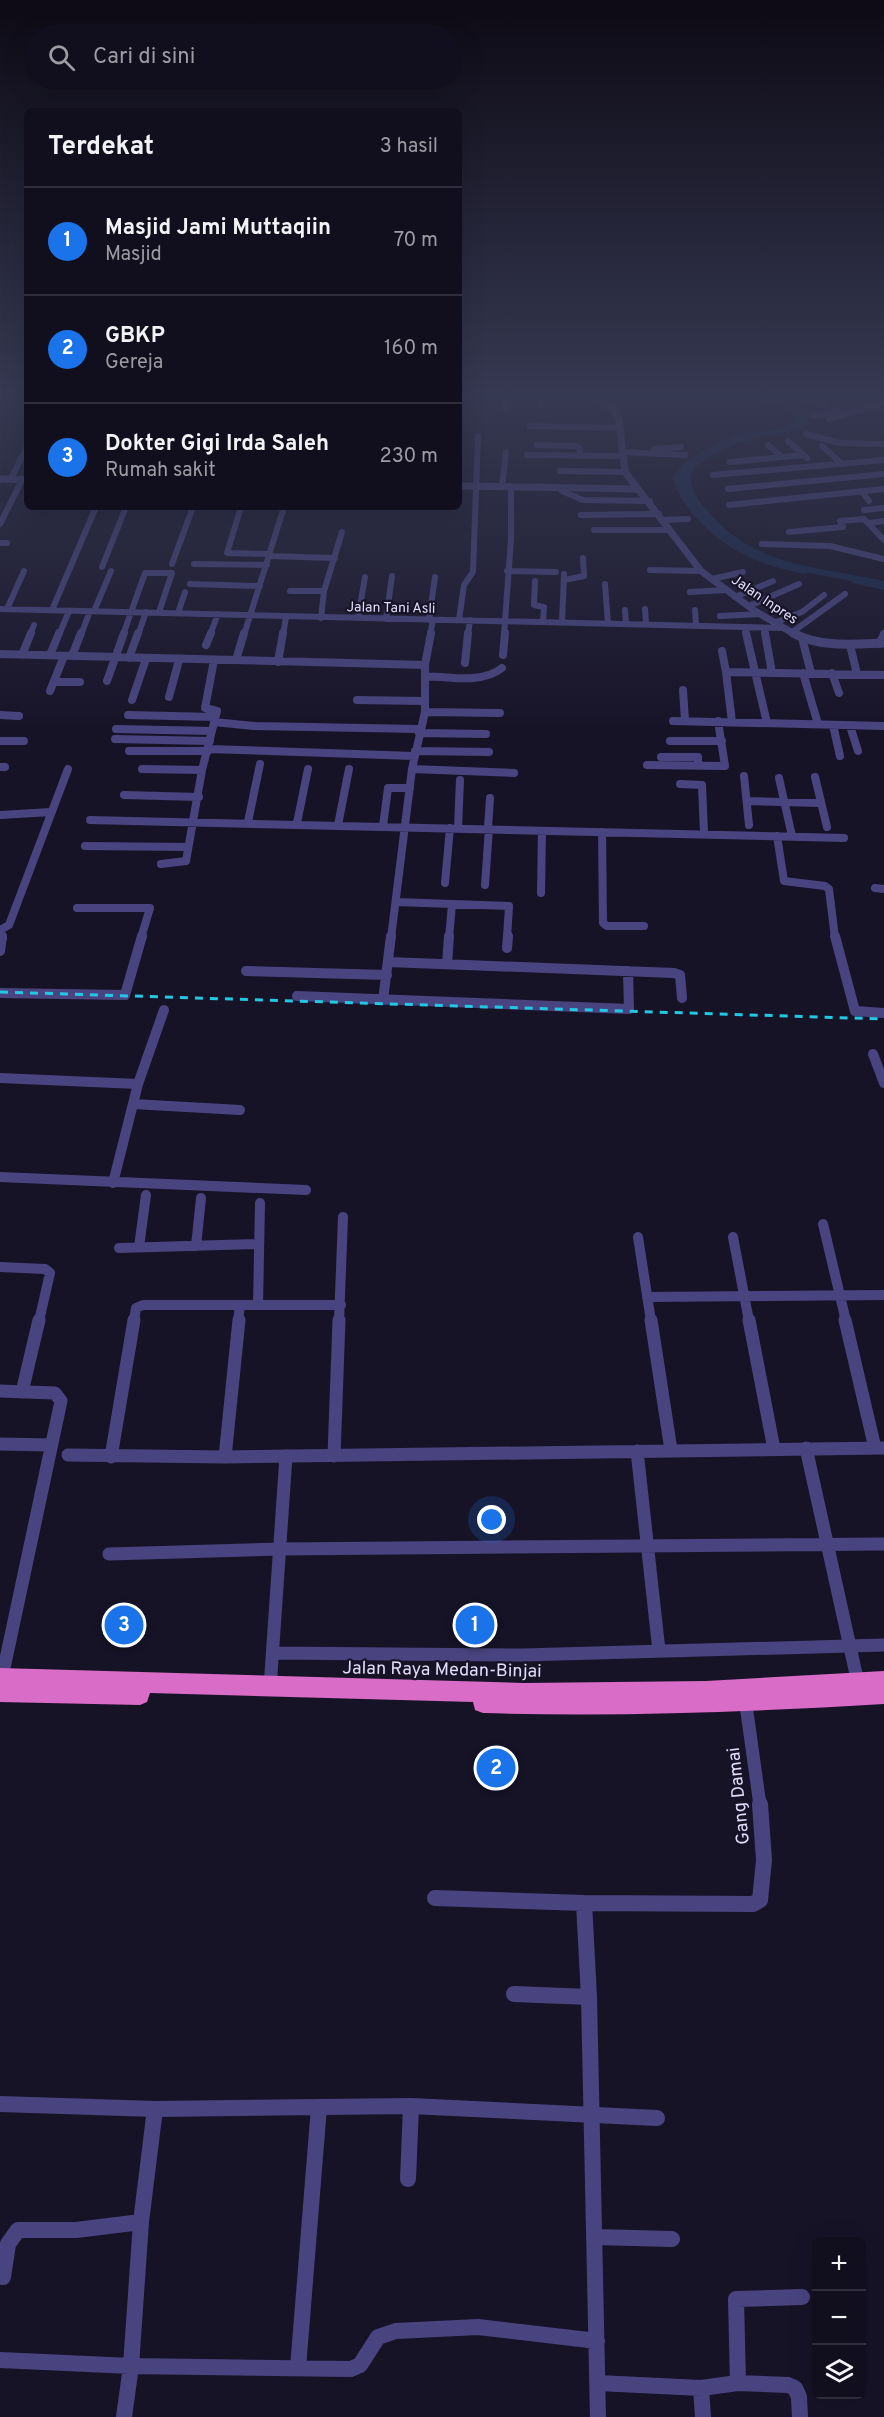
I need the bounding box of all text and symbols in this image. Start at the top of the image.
search box [24,24,462,90]
icon: search [45,41,78,74]
text: Cari di sini [93,44,195,71]
text: Terdekat [48,131,154,164]
text: 3 hasil [380,134,438,160]
text: Masjid Jami Muttaqiin [105,215,331,242]
text: 1 [64,228,72,254]
text: 70 m [394,228,438,254]
text: Masjid [105,242,162,268]
text: GBKP [105,323,165,350]
text: 2 [61,336,74,362]
text: 160 m [384,336,438,362]
text: Gereja [105,350,163,376]
text: Dokter Gigi Irda Saleh [105,431,329,458]
text: 3 [62,444,74,470]
text: 230 m [379,444,438,470]
text: Rumah sakit [105,458,216,484]
street label: Jalan Inpres [728,572,801,629]
street label: Jalan Tani Asli [346,599,436,618]
your location [477,1505,506,1534]
pin: 3 [104,1602,144,1648]
pin: 1 [456,1602,494,1648]
street label: Jalan Raya Medan-Binjai [342,1657,542,1684]
pin: 2 [476,1746,516,1790]
street label: Gang Damai [723,1746,756,1846]
map controls [812,2237,866,2399]
button: + [812,2237,866,2291]
button: − [812,2291,866,2345]
button: layers [812,2345,866,2399]

